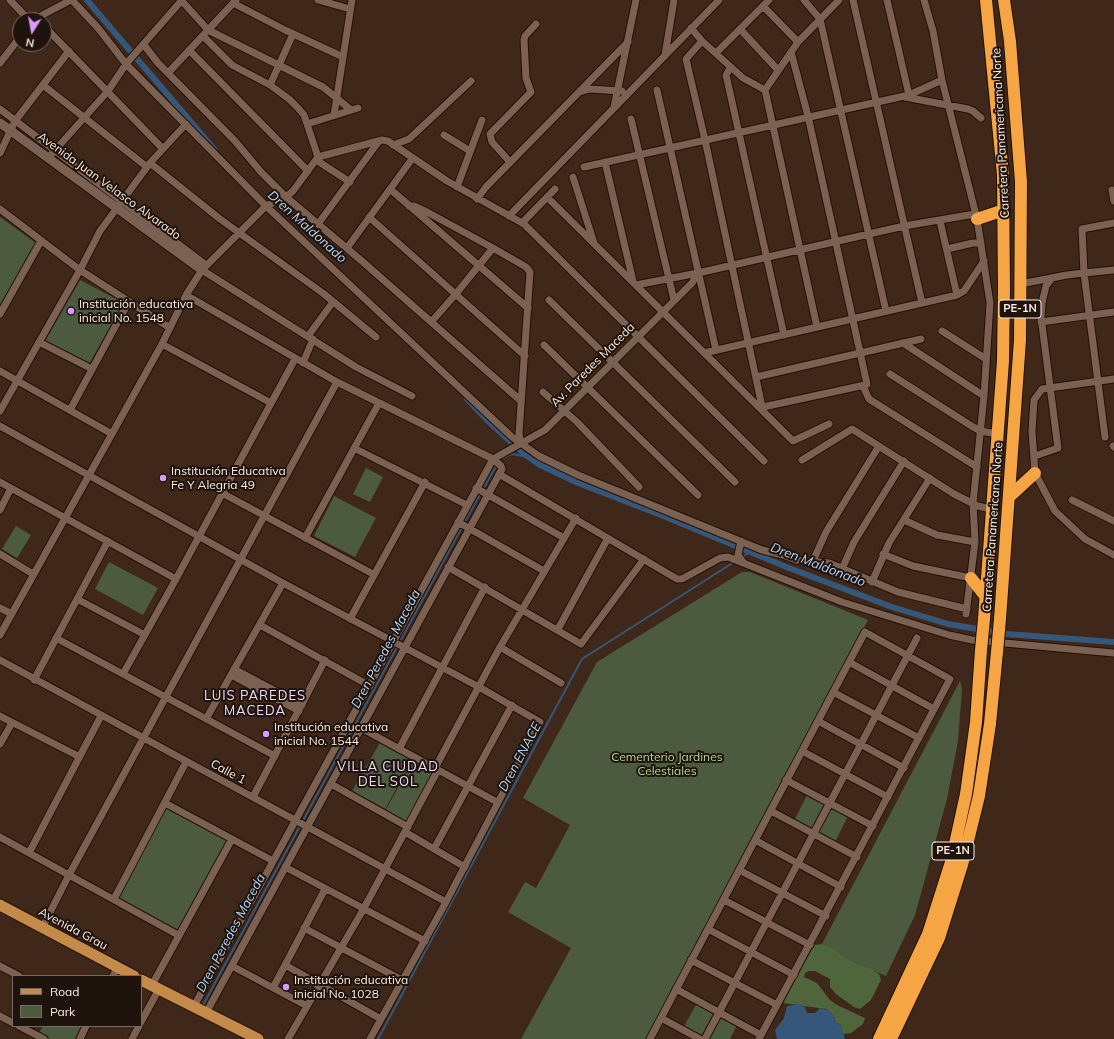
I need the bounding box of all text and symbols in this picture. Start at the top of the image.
north arrow [12,12,52,52]
text: N [24,35,35,50]
street label: Carretera Panamericana Norte [989,47,1013,219]
street label: Avenida Juan Velasco Alvarado [35,129,183,243]
water label: Dren Maldonado [264,188,350,266]
place label: Institución educativa inicial No. 1548 [79,297,193,325]
road number: PE-1N [999,300,1041,318]
marker: Institución educativa inicial No. 1548 [66,306,76,316]
street label: Av. Paredes Maceda [548,320,638,410]
street label: Carretera Panamericana Norte [980,441,1006,613]
place label: Institución Educativa Fe Y Alegria 49 [171,464,286,492]
marker: Institución Educativa Fe Y Alegria 49 [158,473,168,483]
water label: Dren Maldonado [768,540,868,590]
water label: Dren Peredes Maceda [348,587,424,711]
district label: LUIS PAREDES MACEDA [204,688,306,719]
place label: Institución educativa inicial No. 1544 [274,720,388,748]
water label: Dren ENACE [495,720,545,794]
marker: Institución educativa inicial No. 1544 [261,729,271,739]
park label: Cementerio Jardines Celestiales [611,750,723,778]
street label: Calle 1 [208,757,248,787]
district label: VILLA CIUDAD DEL SOL [337,759,439,790]
road number: PE-1N [932,842,974,860]
water label: Dren Peredes Maceda [193,871,269,995]
street label: Avenida Grau [36,905,110,953]
place label: Institución educativa inicial No. 1028 [294,973,408,1001]
legend [12,975,142,1027]
marker: Institución educativa inicial No. 1028 [281,982,291,992]
text: Road [50,984,79,999]
text: Park [50,1004,75,1019]

